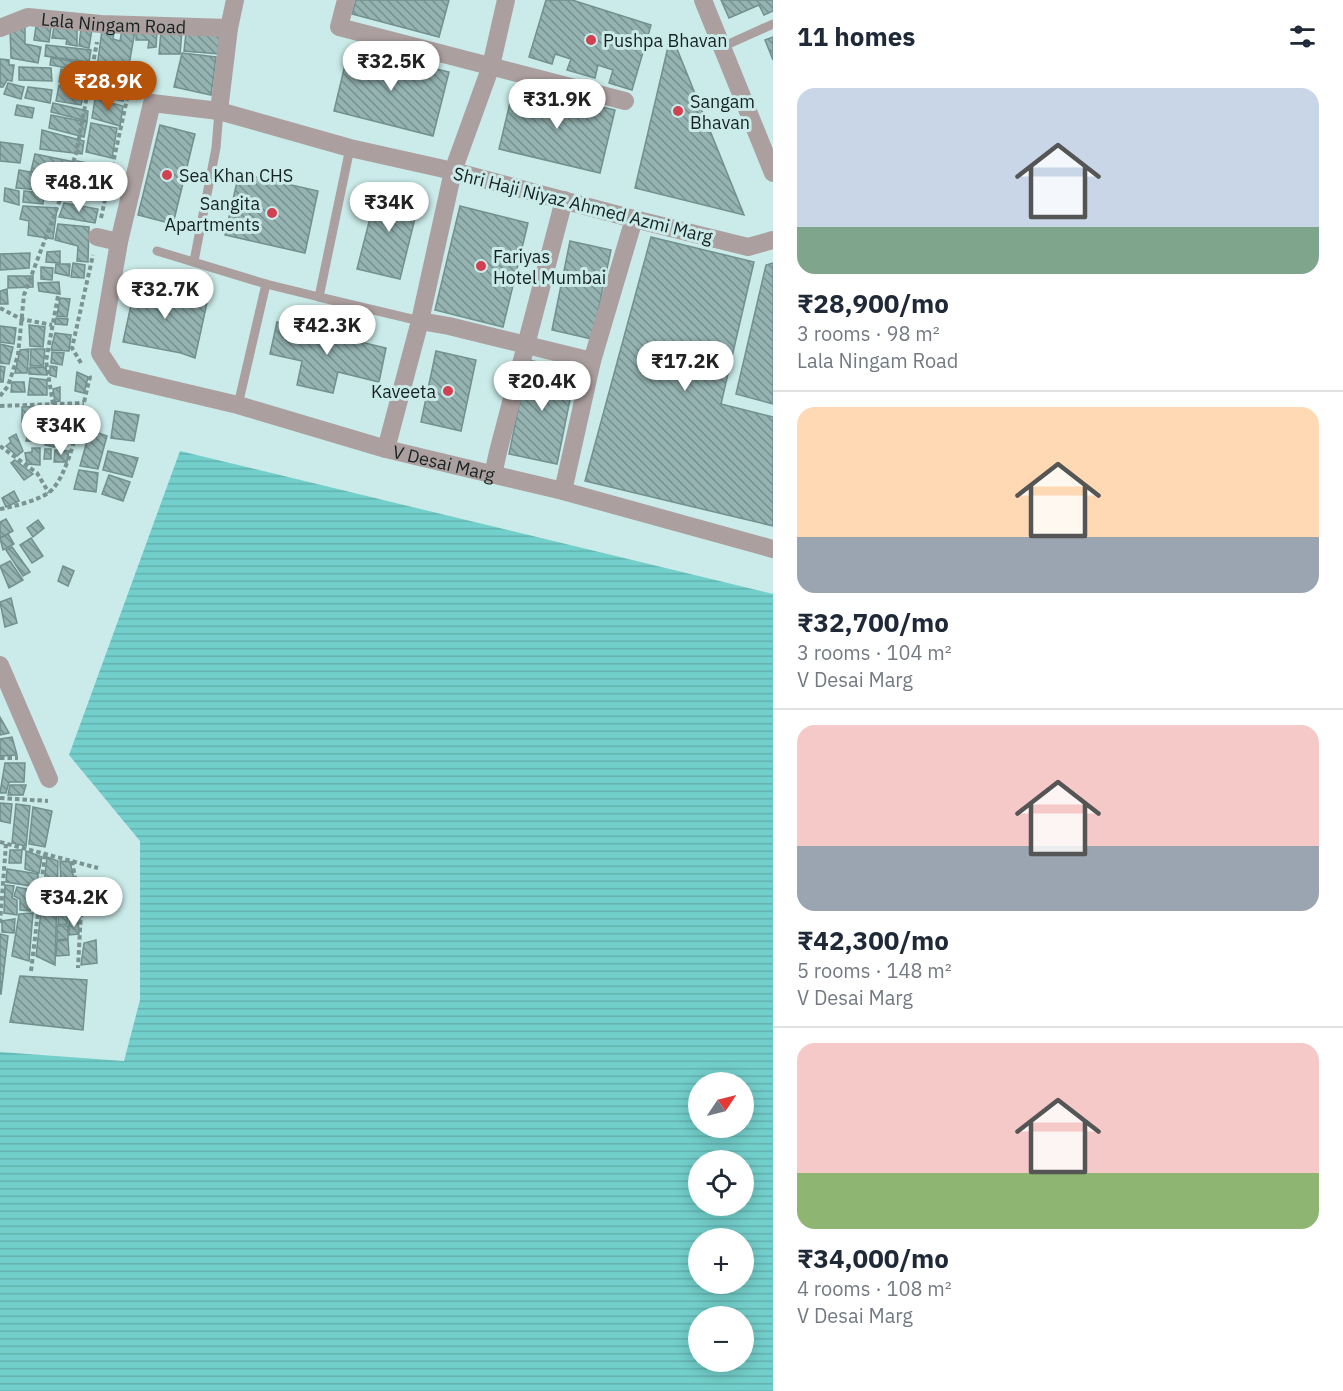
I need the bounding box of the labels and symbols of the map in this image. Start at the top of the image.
street label: Lala Ningam Road [40,7,187,38]
place label: Pushpa Bhavan [603,29,727,52]
marker: Pushpa Bhavan [584,33,598,47]
pin: ₹32.5K [342,41,440,92]
pin: ₹28.9K [59,61,157,112]
pin: ₹31.9K [508,79,606,130]
place label: Sangam Bhavan [690,90,755,134]
marker: Sangam Bhavan [671,104,685,118]
pin: ₹48.1K [30,162,128,213]
street label: Shri Haji Niyaz Ahmed Azmi Marg [451,162,715,248]
place label: Sea Khan CHS [179,164,293,187]
marker: Sea Khan CHS [160,168,174,182]
pin: ₹34K [353,182,425,233]
place label: Sangita Apartments [165,192,260,236]
marker: Sangita Apartments [265,206,279,220]
place label: Fariyas Hotel Mumbai [493,245,606,289]
marker: Fariyas Hotel Mumbai [474,259,488,273]
pin: ₹32.7K [116,269,214,320]
pin: ₹42.3K [278,305,376,356]
pin: ₹17.2K [636,341,734,392]
pin: ₹20.4K [493,361,591,412]
place label: Kaveeta [371,380,436,403]
marker: Kaveeta [441,384,455,398]
pin: ₹34K [25,405,97,456]
street label: V Desai Marg [391,440,498,486]
pin: ₹34.2K [25,877,123,928]
north arrow [688,1072,754,1138]

